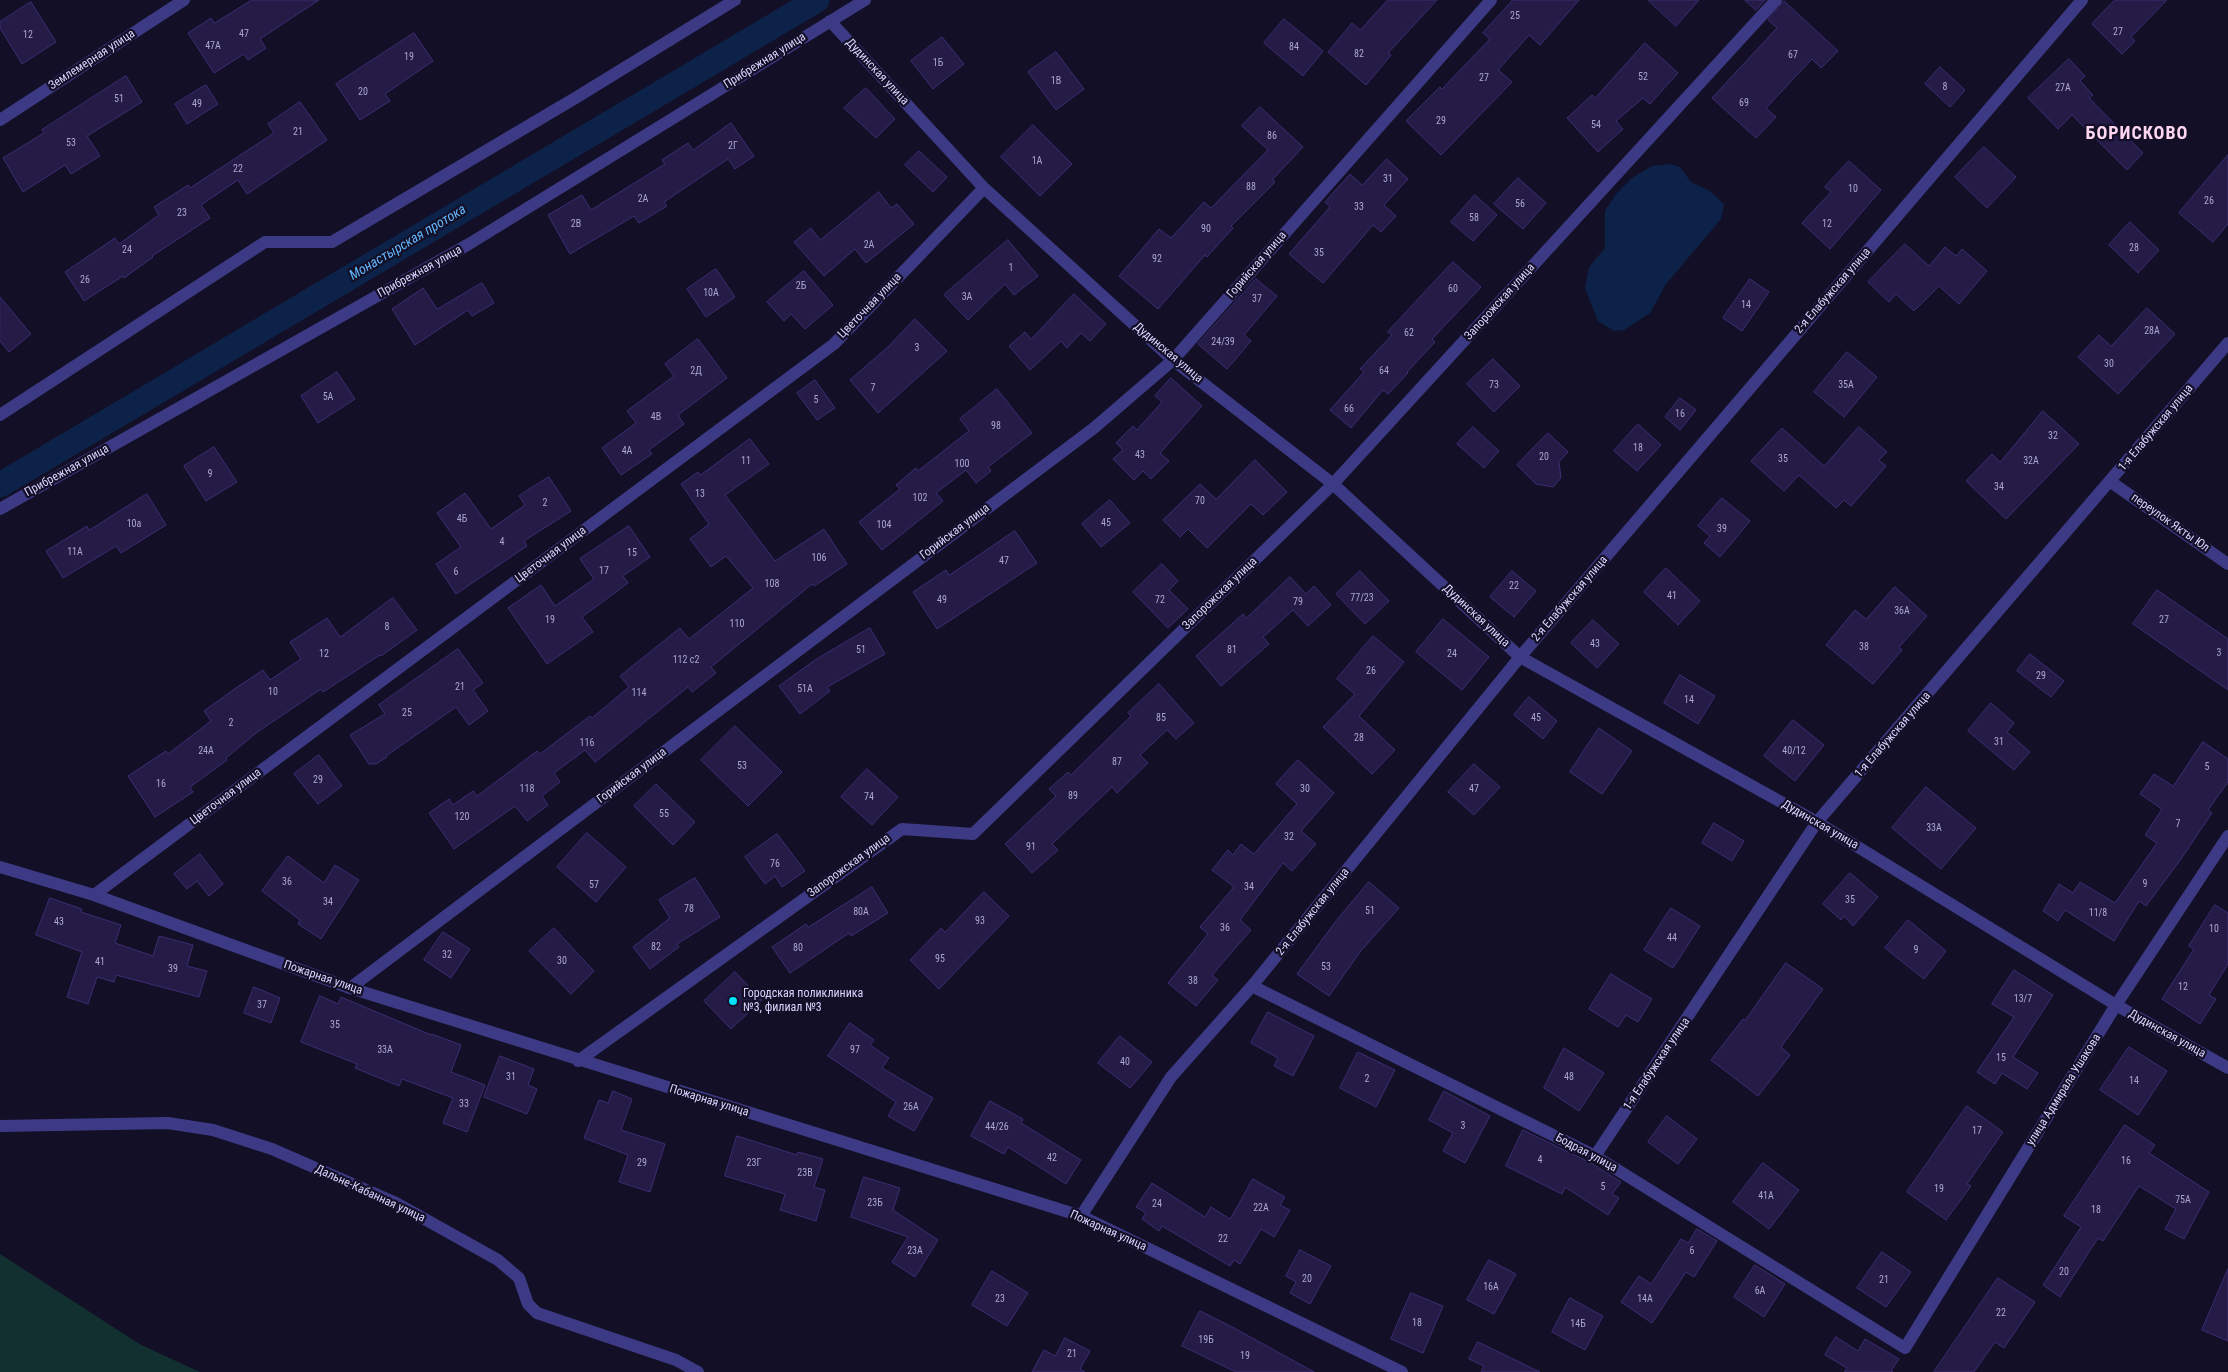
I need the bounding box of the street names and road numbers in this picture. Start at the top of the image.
street label: Землемерная улица [46,27,138,93]
street label: Прибрежная улица [721,30,809,92]
street label: Дудинская улица [842,36,912,108]
street label: Горийская улица [1224,229,1290,301]
street label: Прибрежная улица [375,243,465,301]
street label: 2-я Елабужская улица [1792,245,1874,337]
street label: Запорожская улица [1462,261,1538,343]
street label: Цветочная улица [835,270,905,342]
street label: Дудинская улица [1130,320,1206,386]
street label: 1-я Елабужская улица [2116,382,2196,474]
street label: Прибрежная улица [22,442,112,500]
street label: переулок Якты Юл [2128,491,2212,555]
street label: Горийская улица [917,501,993,563]
street label: Цветочная улица [513,524,589,586]
street label: 2-я Елабужская улица [1529,553,1611,645]
street label: Запорожская улица [1180,555,1260,633]
street label: Дудинская улица [1440,581,1512,651]
street label: 1-я Елабужская улица [1852,689,1934,781]
street label: Горийская улица [594,745,670,807]
street label: Цветочная улица [188,766,264,828]
street label: Дудинская улица [1779,797,1861,853]
street label: Запорожская улица [805,831,893,901]
street label: 2-я Елабужская улица [1273,865,1353,959]
street label: Пожарная улица [282,958,364,998]
street label: Дудинская улица [2126,1007,2208,1061]
street label: 1-я Елабужская улица [1621,1015,1693,1113]
street label: улица Адмирала Ушакова [2024,1032,2104,1148]
street label: Пожарная улица [667,1082,751,1120]
street label: Бодрая улица [1553,1131,1619,1175]
street label: Дальне-Кабанная улица [313,1162,427,1226]
street label: Пожарная улица [1067,1208,1149,1254]

